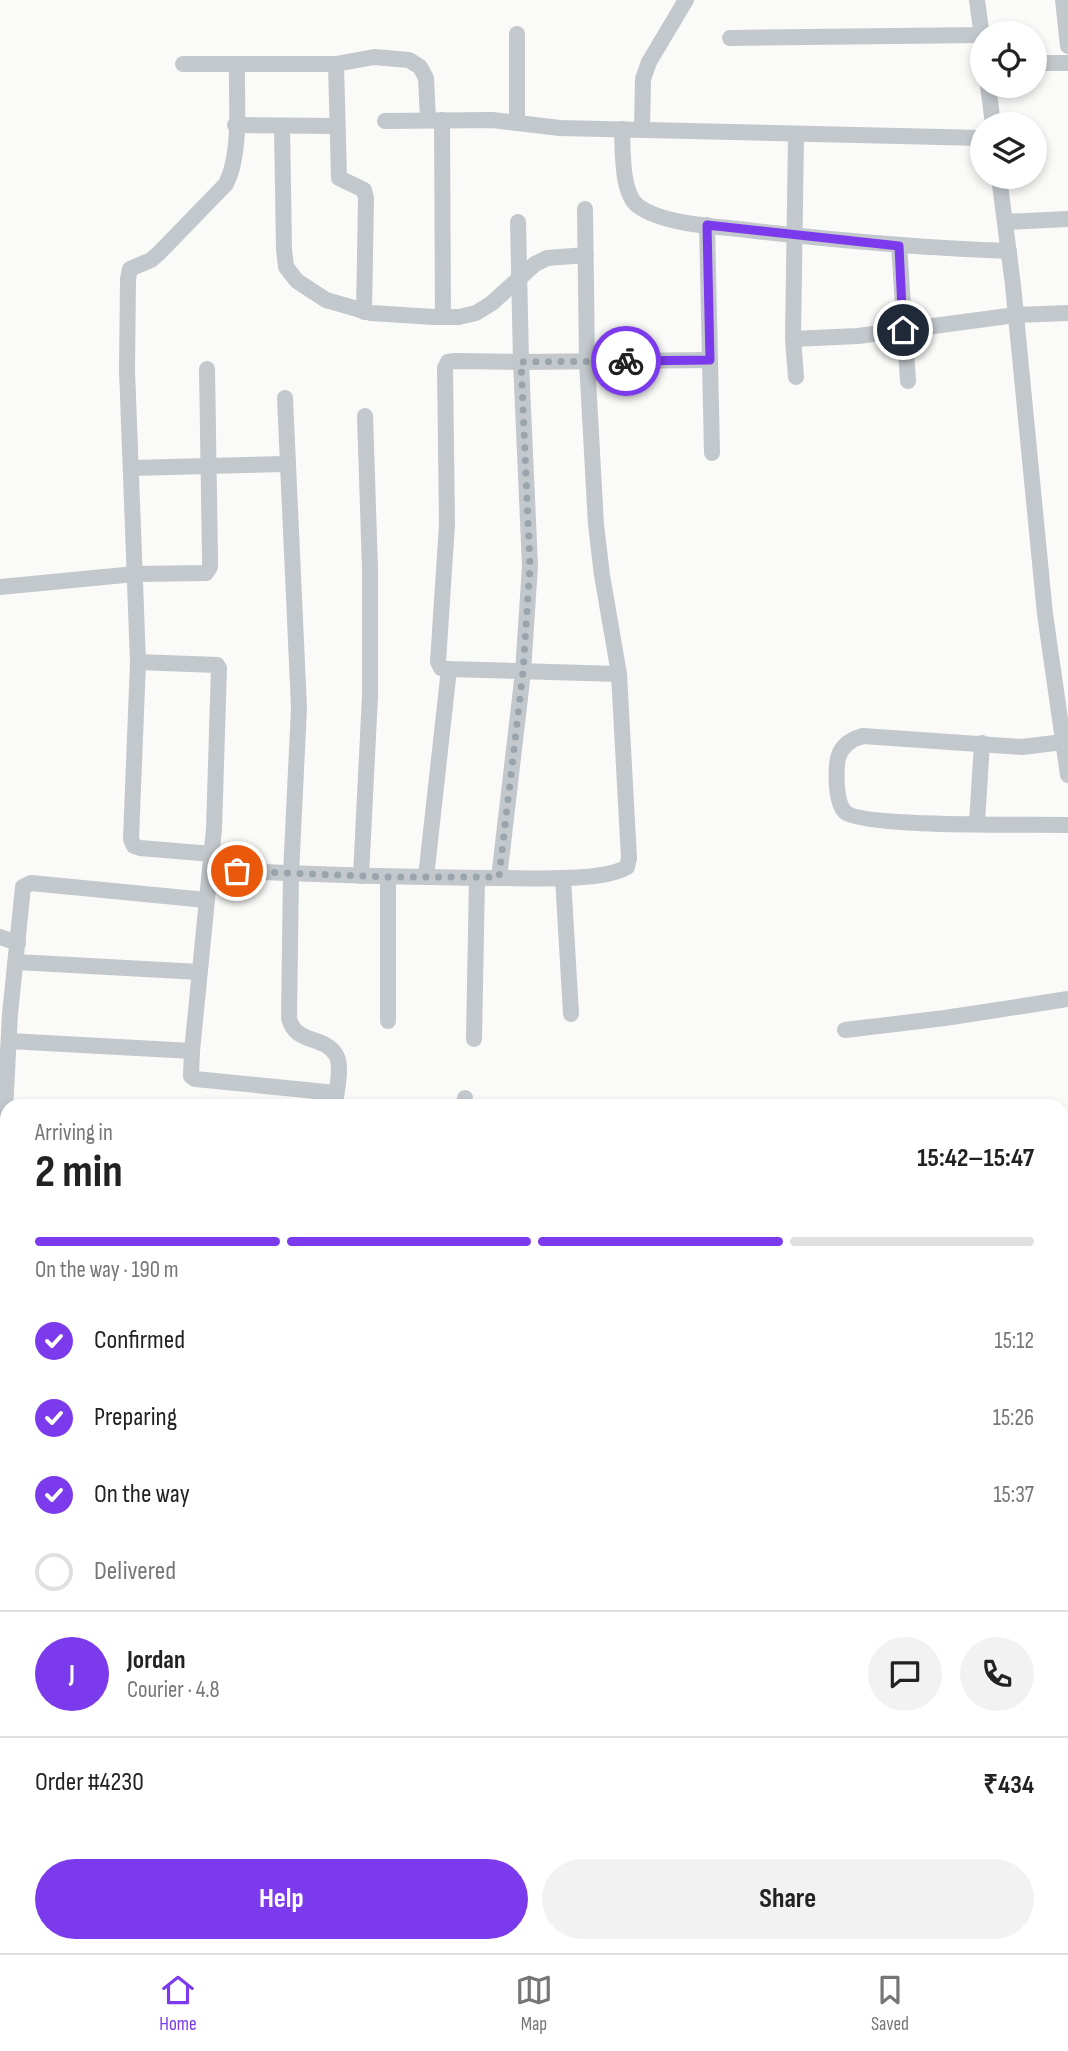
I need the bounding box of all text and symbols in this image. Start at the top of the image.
map controls [970,21,1047,189]
button: locate [970,21,1047,98]
button: layers [970,112,1047,189]
pin [873,300,933,360]
icon: home [884,311,922,349]
courier [591,326,661,396]
icon: bike [607,342,645,380]
pin [207,841,267,901]
icon: bag [218,852,256,890]
text: Arriving in [35,1119,113,1147]
text: 15:42–15:47 [917,1143,1034,1174]
text: 2 min [35,1145,123,1200]
text: On the way · 190 m [35,1256,178,1284]
icon: check [35,1322,73,1360]
text: Confirmed [94,1325,185,1356]
text: 15:12 [995,1327,1034,1355]
icon: check [35,1399,73,1437]
text: Preparing [94,1402,177,1433]
text: 15:26 [993,1404,1034,1432]
icon: check [35,1476,73,1514]
text: On the way [94,1479,190,1510]
text: 15:37 [994,1481,1034,1509]
text: Delivered [94,1556,176,1587]
button: chat [868,1637,942,1711]
button: phone [960,1637,1034,1711]
text: Jordan [127,1645,185,1676]
text: J [69,1659,75,1690]
text: Courier · 4.8 [127,1676,220,1704]
text: Order #4230 [35,1767,144,1798]
text: ₹434 [983,1770,1034,1801]
button: Help [35,1859,528,1939]
button: Share [542,1859,1034,1939]
tab: Home [159,1971,197,2036]
tab: Map [515,1971,553,2036]
tab: Saved [871,1971,909,2036]

